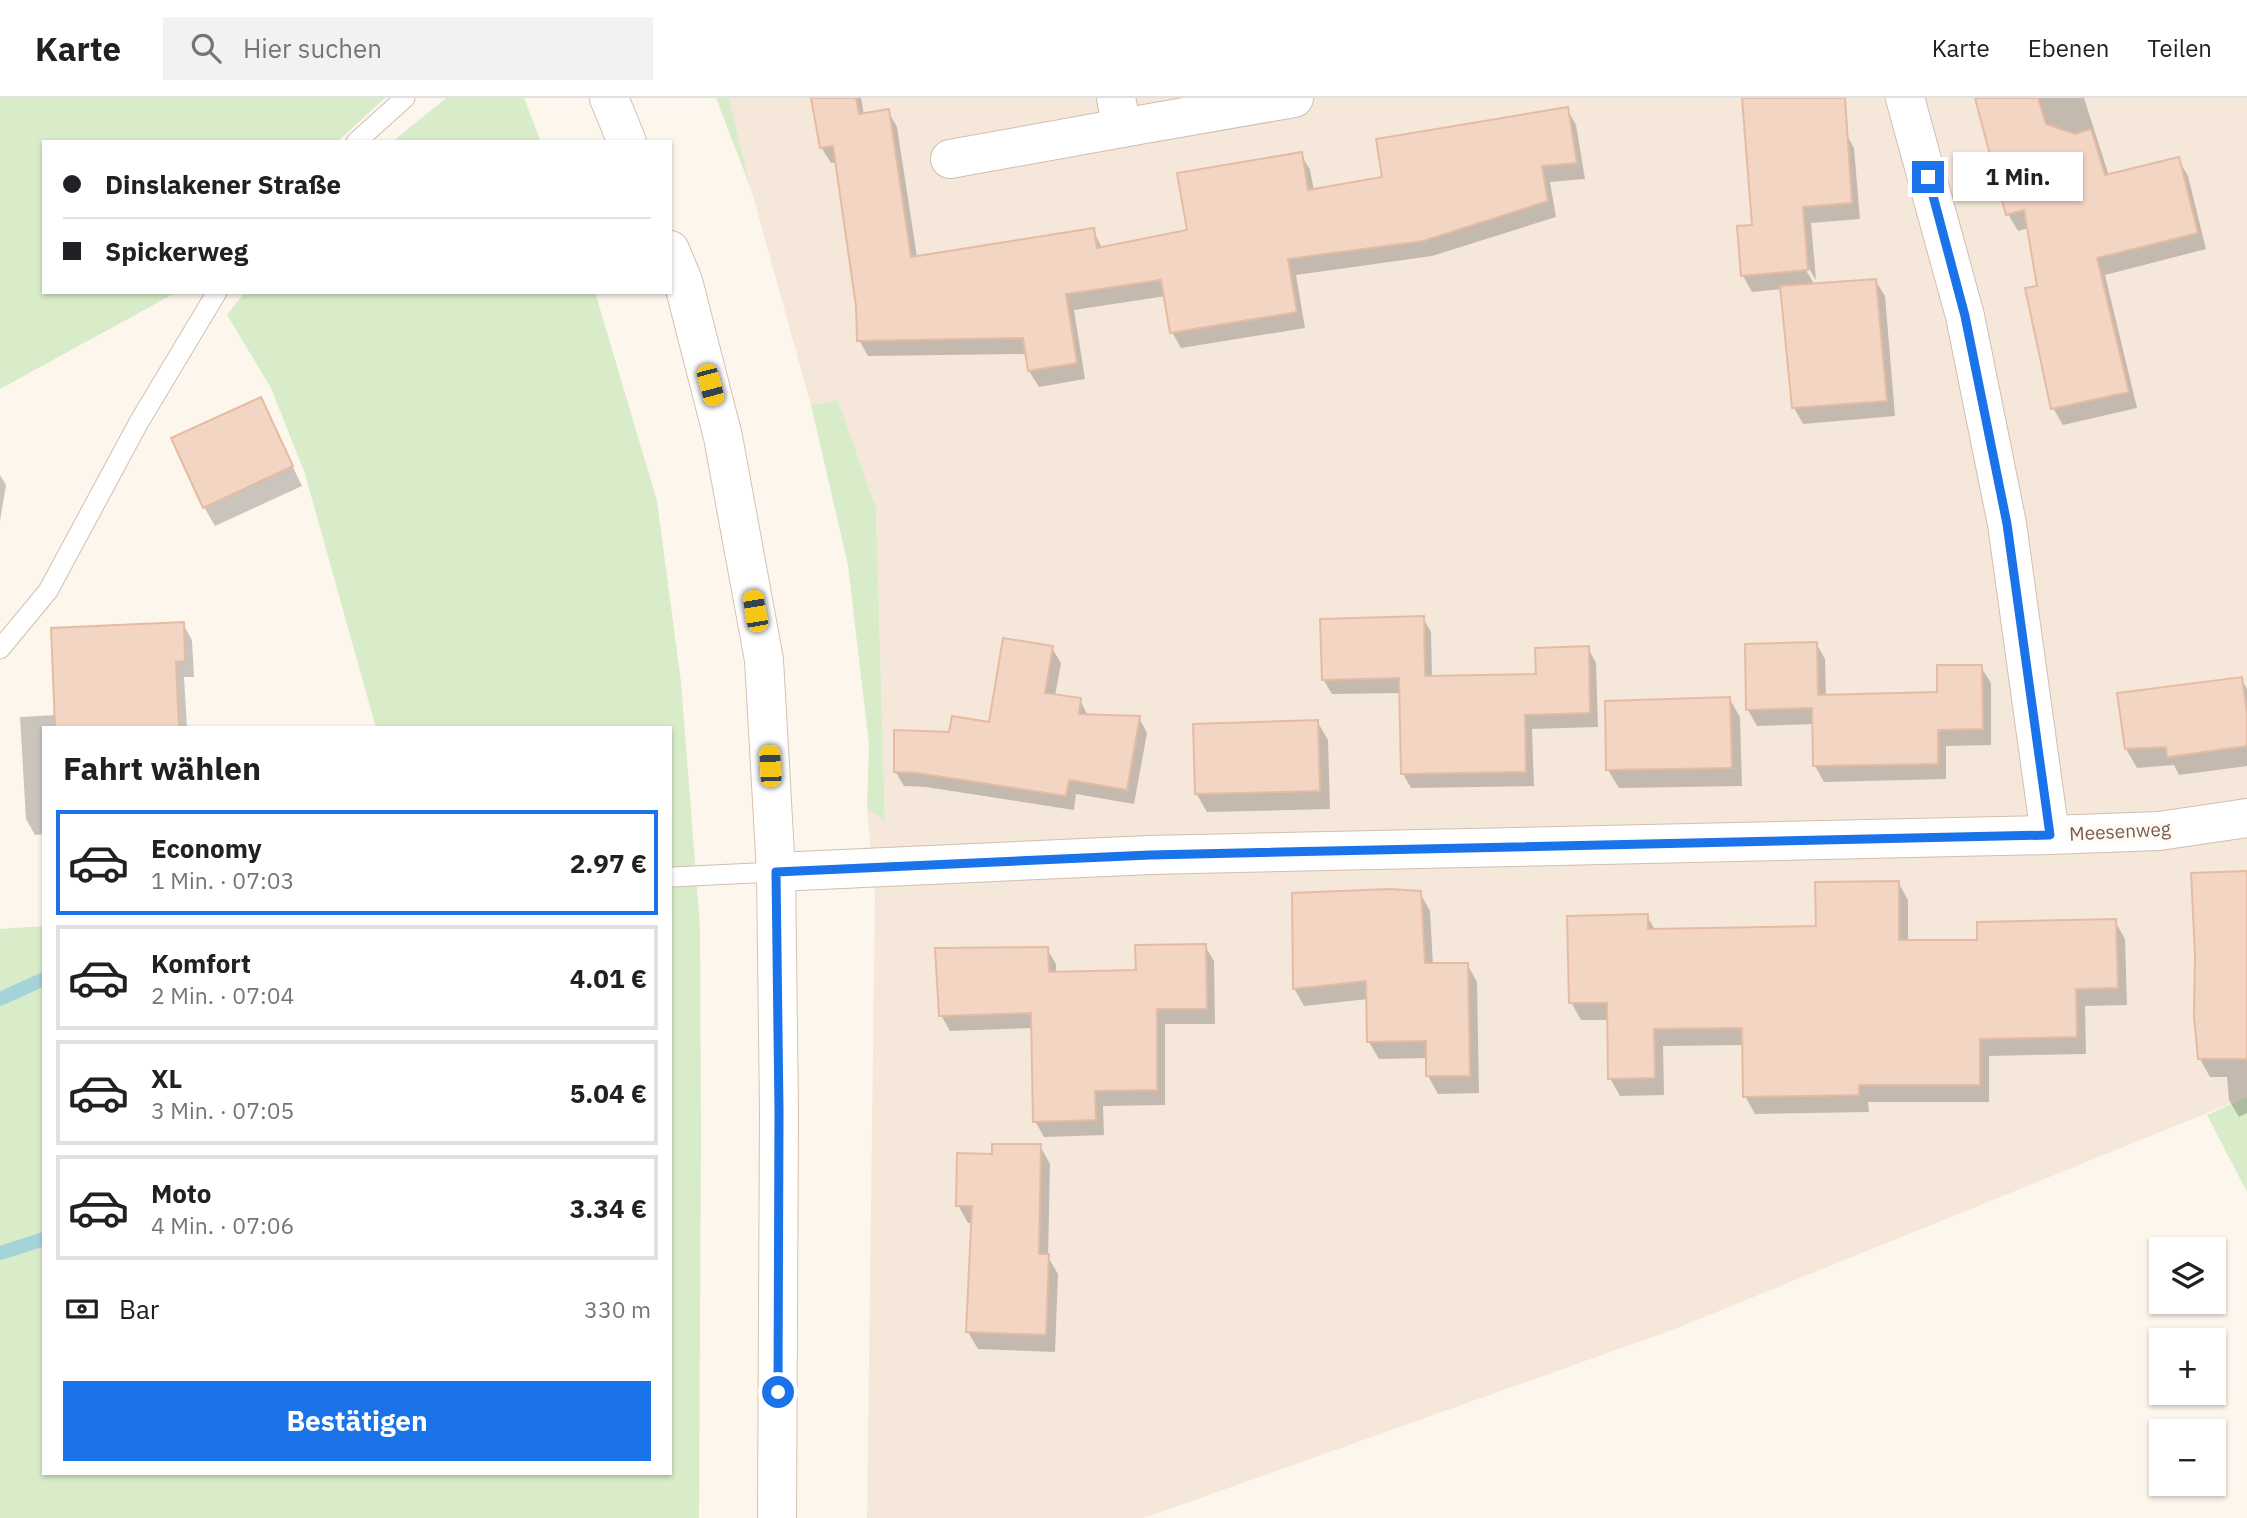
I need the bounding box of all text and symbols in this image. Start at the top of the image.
search box [163,17,653,80]
text: Karte [35,27,121,70]
icon: search [187,29,225,67]
text: Hier suchen [243,31,382,65]
text: Karte [1932,32,1990,64]
text: Ebenen [2028,32,2109,64]
text: Teilen [2147,32,2212,64]
callout: 1 Min. [1952,153,2082,202]
route end [1912,161,1944,193]
text: 1 Min. [1985,161,2051,191]
text: Dinslakener Straße [105,167,341,201]
text: Spickerweg [105,234,248,268]
car [695,362,726,408]
car [742,588,769,634]
car [759,744,782,788]
text: Fahrt wählen [63,747,261,789]
street label: Meesenweg [2069,816,2171,846]
icon: car [67,831,130,894]
text: Economy [151,831,262,865]
text: 2.97 € [570,846,647,880]
text: 1 Min. · 07:03 [151,865,294,895]
icon: car [67,946,130,1009]
text: Komfort [151,946,251,980]
text: 4.01 € [570,961,647,995]
text: 2 Min. · 07:04 [151,980,294,1010]
icon: car [67,1061,130,1124]
text: XL [151,1061,182,1095]
text: 5.04 € [570,1076,647,1110]
text: 3 Min. · 07:05 [151,1095,294,1125]
icon: car [67,1176,130,1239]
text: Moto [151,1176,211,1210]
text: 3.34 € [570,1191,647,1225]
text: 4 Min. · 07:06 [151,1210,294,1240]
map controls [2149,1237,2226,1496]
button: layers [2149,1237,2226,1314]
icon: cash [63,1290,101,1328]
text: Bar [119,1292,159,1326]
text: 330 m [584,1294,651,1324]
button: + [2149,1328,2226,1405]
route start [762,1376,794,1408]
button: Bestätigen [63,1381,651,1461]
button: − [2149,1419,2226,1496]

